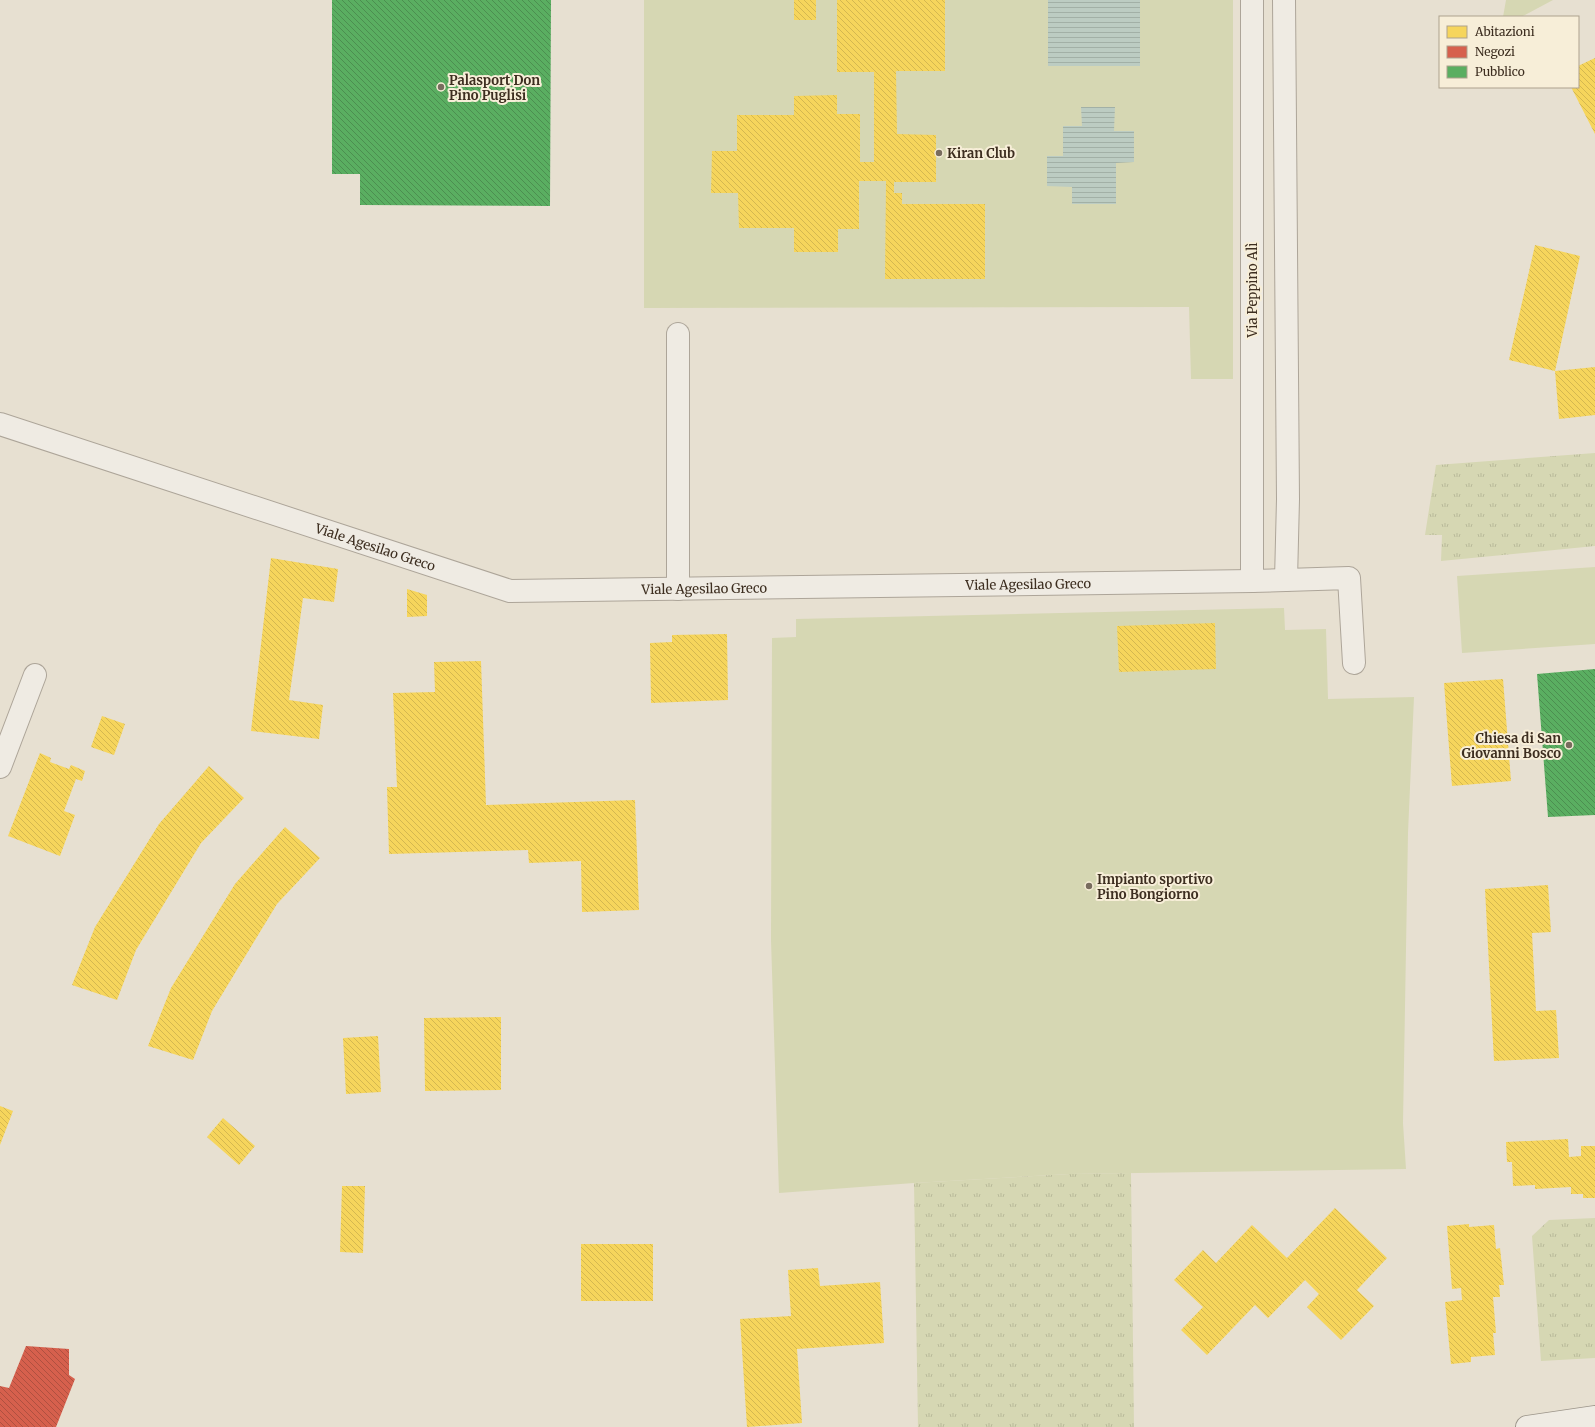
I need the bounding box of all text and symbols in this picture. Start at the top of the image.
legend [1439,16,1579,88]
text: Abitazioni [1474,24,1535,39]
text: Negozi [1475,44,1515,59]
text: Pubblico [1475,64,1525,79]
place label: Palasport Don Pino Puglisi [449,72,540,104]
marker: Palasport Don Pino Puglisi [436,82,446,92]
place label: Kiran Club [947,145,1015,162]
marker: Kiran Club [934,148,944,158]
street label: Via Peppino Alì [1244,243,1261,338]
street label: Viale Agesilao Greco [312,519,438,575]
street label: Viale Agesilao Greco [964,575,1092,594]
street label: Viale Agesilao Greco [640,580,768,598]
place label: Chiesa di San Giovanni Bosco [1461,730,1561,762]
marker: Chiesa di San Giovanni Bosco [1564,740,1574,750]
place label: Impianto sportivo Pino Bongiorno [1097,871,1213,903]
marker: Impianto sportivo Pino Bongiorno [1084,881,1094,891]

